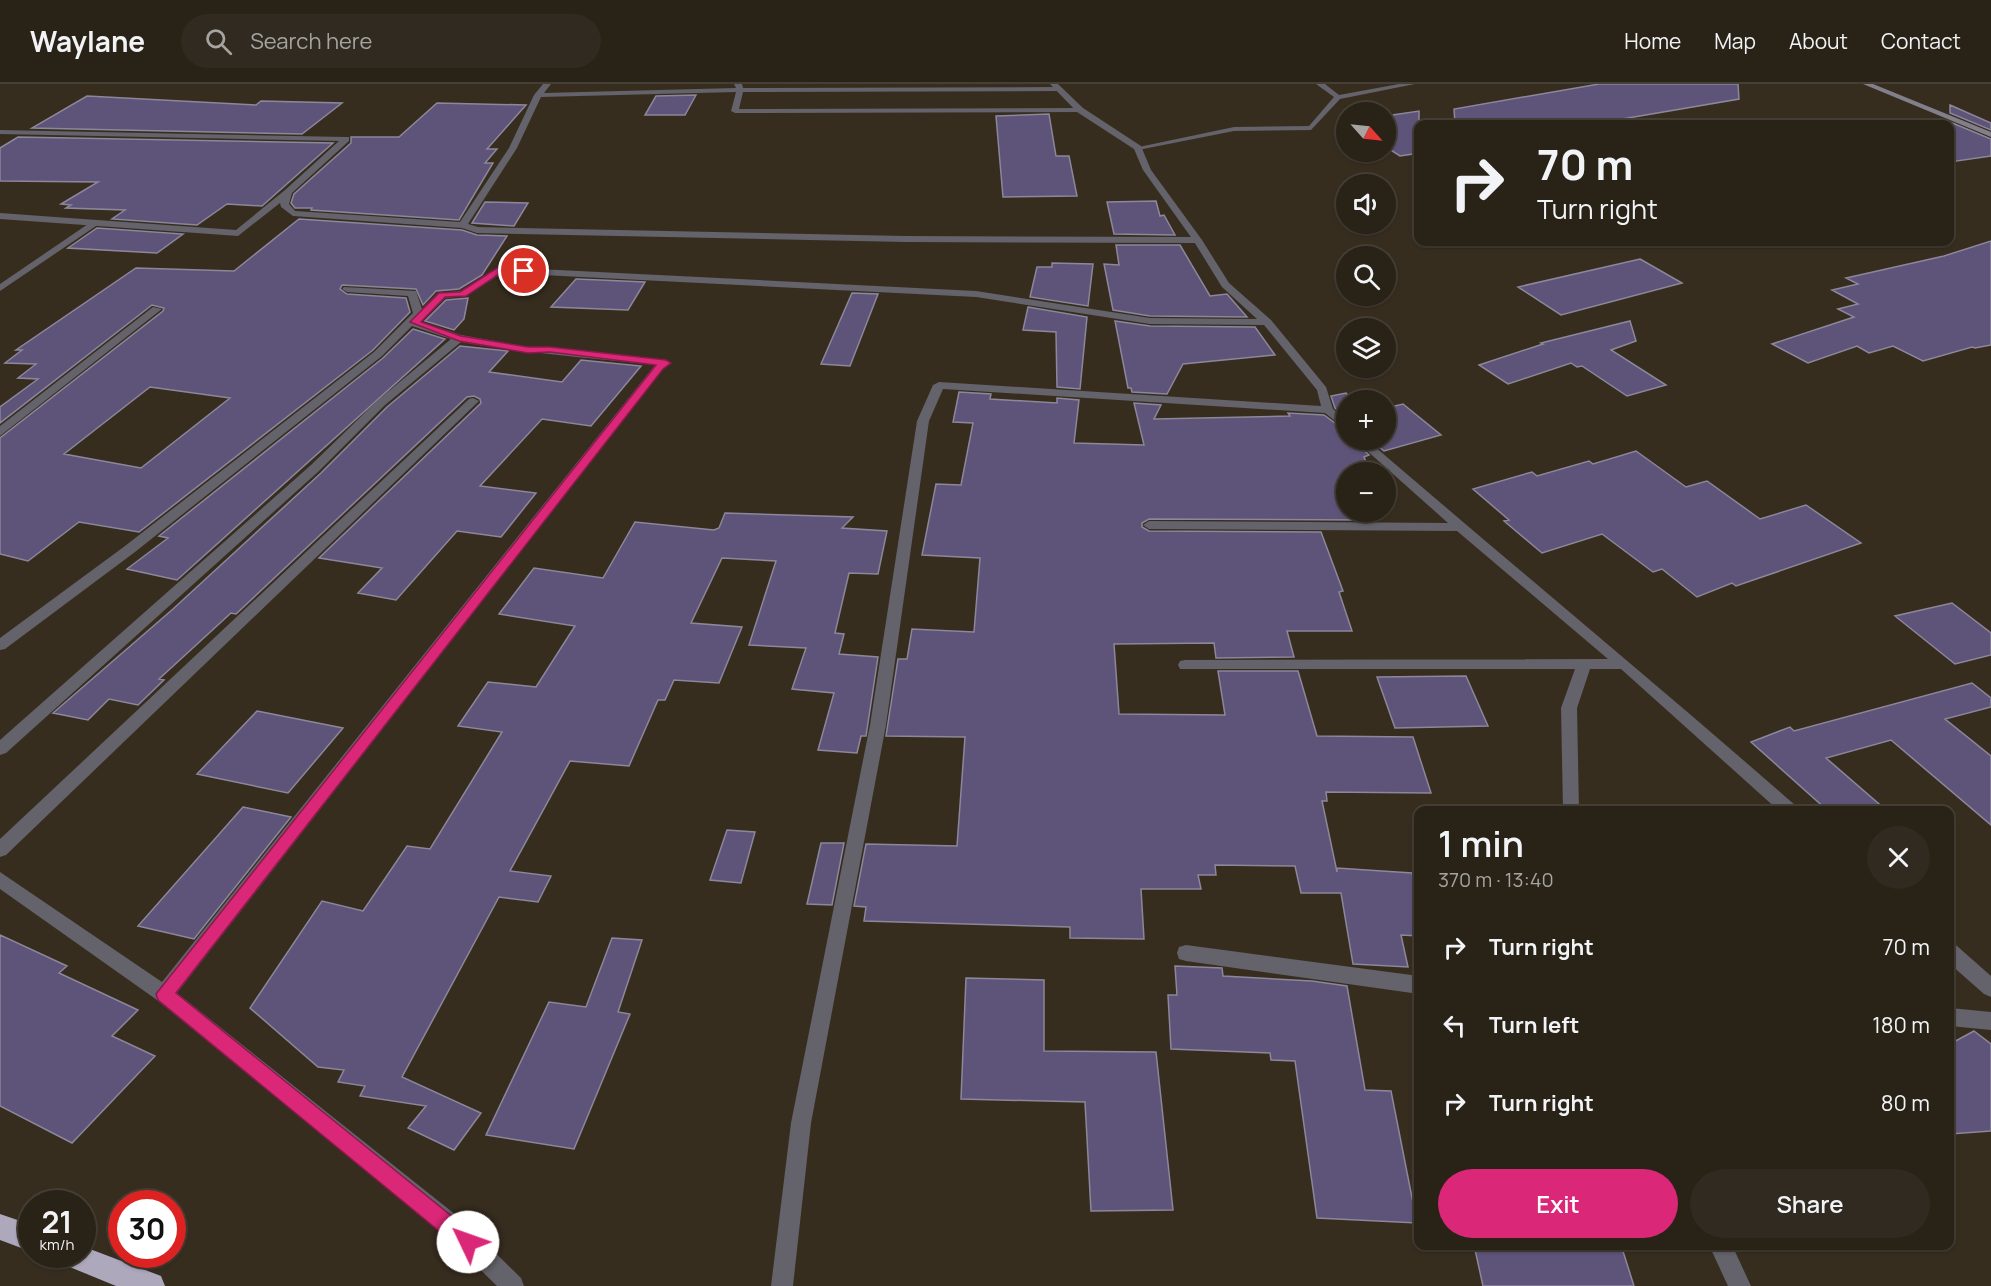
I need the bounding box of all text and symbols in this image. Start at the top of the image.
search box [181,14,601,68]
text: Waylane [30,22,145,60]
icon: search [202,25,235,58]
text: Search here [250,26,372,56]
text: Home [1624,27,1681,55]
text: Map [1714,27,1756,55]
text: About [1789,27,1848,55]
text: Contact [1881,27,1961,55]
north arrow [1336,102,1396,162]
map controls [1336,102,1396,522]
text: 70 m [1537,135,1633,193]
icon: right [1438,144,1516,222]
button: sound [1336,174,1396,234]
text: Turn right [1537,190,1658,227]
pin [498,245,549,296]
button: search [1336,246,1396,306]
icon: arrive [507,254,540,287]
button: layers [1336,318,1396,378]
button: + [1336,390,1396,450]
button: − [1336,462,1396,522]
text: 1 min [1438,819,1524,868]
button: close [1867,826,1930,889]
text: 370 m · 13:40 [1438,866,1554,893]
icon: right [1438,931,1471,964]
text: Turn right [1489,932,1594,962]
text: 70 m [1882,932,1930,962]
icon: left [1438,1009,1471,1042]
text: Turn left [1489,1010,1579,1040]
text: 180 m [1872,1010,1930,1040]
icon: right [1438,1087,1471,1120]
text: Turn right [1489,1088,1594,1118]
text: 80 m [1881,1088,1930,1118]
button: Exit [1438,1169,1678,1238]
button: Share [1690,1169,1930,1238]
speed limit sign: 30 [108,1190,186,1268]
text: 21 [41,1201,73,1242]
position arrow [436,1210,500,1274]
text: km/h [40,1234,74,1255]

